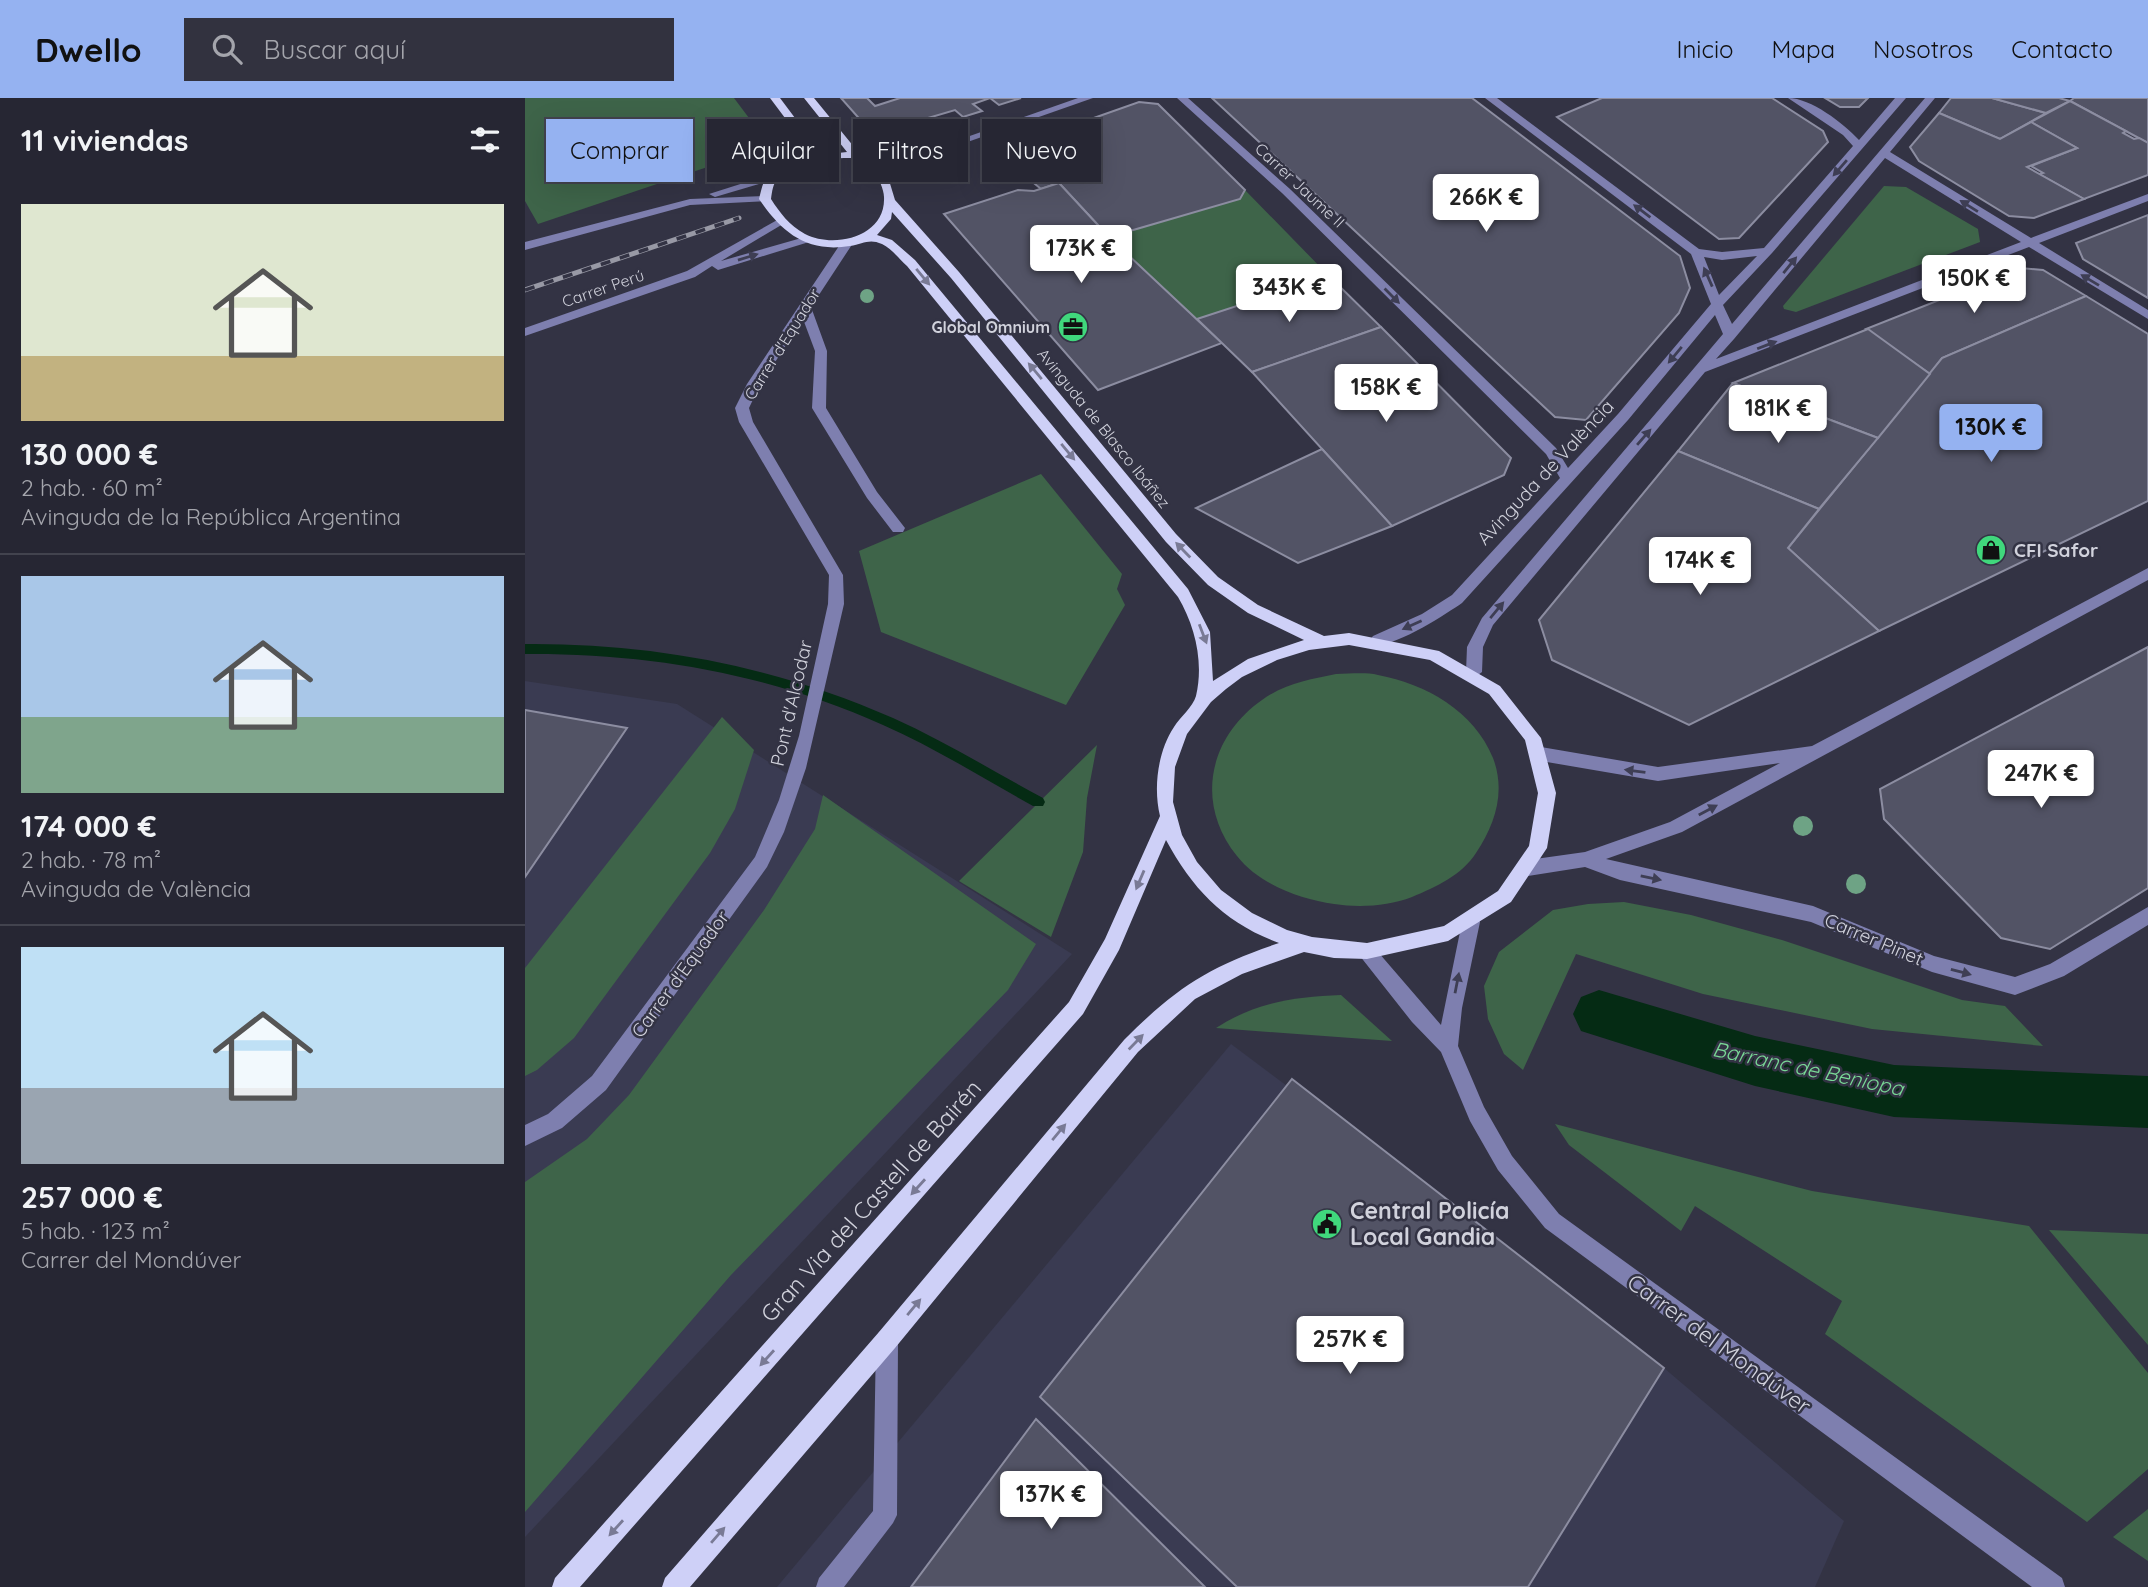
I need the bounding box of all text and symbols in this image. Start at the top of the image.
search box [184,18,674,81]
text: Dwello [35,29,142,70]
icon: search [208,30,246,68]
text: Buscar aquí [264,33,406,66]
text: Inicio [1676,34,1734,64]
text: Mapa [1772,34,1835,64]
text: Nosotros [1873,34,1973,64]
text: Contacto [2011,34,2113,64]
chip: Comprar [546,119,693,182]
chip: Alquilar [707,119,839,182]
chip: Filtros [853,119,968,182]
chip: Nuevo [982,119,1101,182]
text: 11 viviendas [21,121,188,159]
icon: filters [466,121,504,159]
street label: Carrer Jaume II [1251,138,1349,232]
one-way arrow [1832,159,1848,177]
pin: 266K € [1429,174,1543,234]
text: 266K € [1449,182,1523,211]
one-way arrow [1960,199,1979,212]
one-way arrow [1633,205,1651,219]
pin: 173K € [1024,226,1138,285]
text: 173K € [1046,233,1116,262]
icon: home [200,250,326,376]
one-way arrow [738,252,759,262]
one-way arrow [1782,256,1797,273]
pin: 150K € [1917,256,2031,315]
text: 150K € [1938,263,2010,292]
pin: 343K € [1232,264,1346,324]
street label: Carrer Perú [559,265,647,311]
one-way arrow [1702,267,1713,288]
one-way arrow [915,268,930,285]
text: 343K € [1252,272,1326,301]
one-way arrow [2080,273,2099,286]
street label: Carrer d'Equador [740,285,824,403]
one-way arrow [1383,288,1400,304]
office icon: Global Omnium [1056,310,1090,344]
place label: Global Omnium [931,317,1050,337]
one-way arrow [1757,340,1778,351]
street label: Avinguda de Blasco Ibáñez [1033,344,1175,512]
one-way arrow [1668,346,1683,363]
one-way arrow [1028,362,1043,379]
pin: 158K € [1329,364,1443,424]
text: 158K € [1351,372,1421,401]
pin: 181K € [1721,386,1835,445]
text: 181K € [1745,393,1811,422]
street label: Avinguda de València [1471,394,1619,550]
pin: 130K € [1934,404,2048,464]
text: 130K € [1955,412,2027,441]
one-way arrow [1636,429,1651,446]
text: 130 000 € [21,435,158,473]
one-way arrow [1060,444,1075,461]
text: 2 hab. · 60 m² [21,473,163,502]
text: Avinguda de la República Argentina [21,502,401,531]
shop icon: CFI Safor [1974,533,2008,567]
pin: 174K € [1643,538,1757,597]
place label: CFI Safor [2014,538,2098,562]
one-way arrow [1175,542,1191,558]
text: 174K € [1665,545,1735,574]
one-way arrow [1489,602,1504,619]
one-way arrow [1402,619,1422,631]
icon: home [200,622,326,748]
one-way arrow [1197,623,1208,644]
street label: Pont d'Alcodar [765,637,817,768]
pin: 247K € [1984,750,2098,810]
text: 247K € [2004,758,2078,787]
one-way arrow [1624,766,1646,777]
one-way arrow [1698,805,1718,816]
text: 174 000 € [21,807,156,845]
text: 2 hab. · 78 m² [21,845,161,874]
one-way arrow [1134,870,1146,890]
one-way arrow [1640,872,1662,883]
text: Avinguda de València [21,874,251,903]
street label: Carrer d'Equador [626,905,735,1042]
street label: Carrer Pinet [1821,907,1927,971]
one-way arrow [1951,967,1972,977]
one-way arrow [1452,972,1463,994]
icon: home [200,993,326,1119]
one-way arrow [1128,1034,1144,1051]
water label: Barranc de Beniopa [1710,1035,1907,1101]
street label: Gran Via del Castell de Bairén [754,1074,987,1328]
one-way arrow [1051,1123,1066,1140]
text: 257 000 € [21,1178,163,1216]
one-way arrow [910,1178,926,1196]
place label: Central Policía Local Gandia [1350,1196,1509,1251]
public building icon: Central Policía Local Gandia [1310,1207,1344,1241]
text: 5 hab. · 123 m² [21,1216,170,1245]
text: Carrer del Mondúver [21,1245,241,1274]
street label: Carrer del Mondúver [1622,1267,1817,1420]
one-way arrow [906,1298,921,1315]
pin: 257K € [1293,1316,1407,1376]
text: 257K € [1313,1324,1387,1353]
one-way arrow [760,1349,775,1366]
pin: 137K € [994,1472,1108,1531]
text: 137K € [1016,1479,1086,1508]
one-way arrow [608,1519,624,1537]
one-way arrow [710,1527,725,1544]

